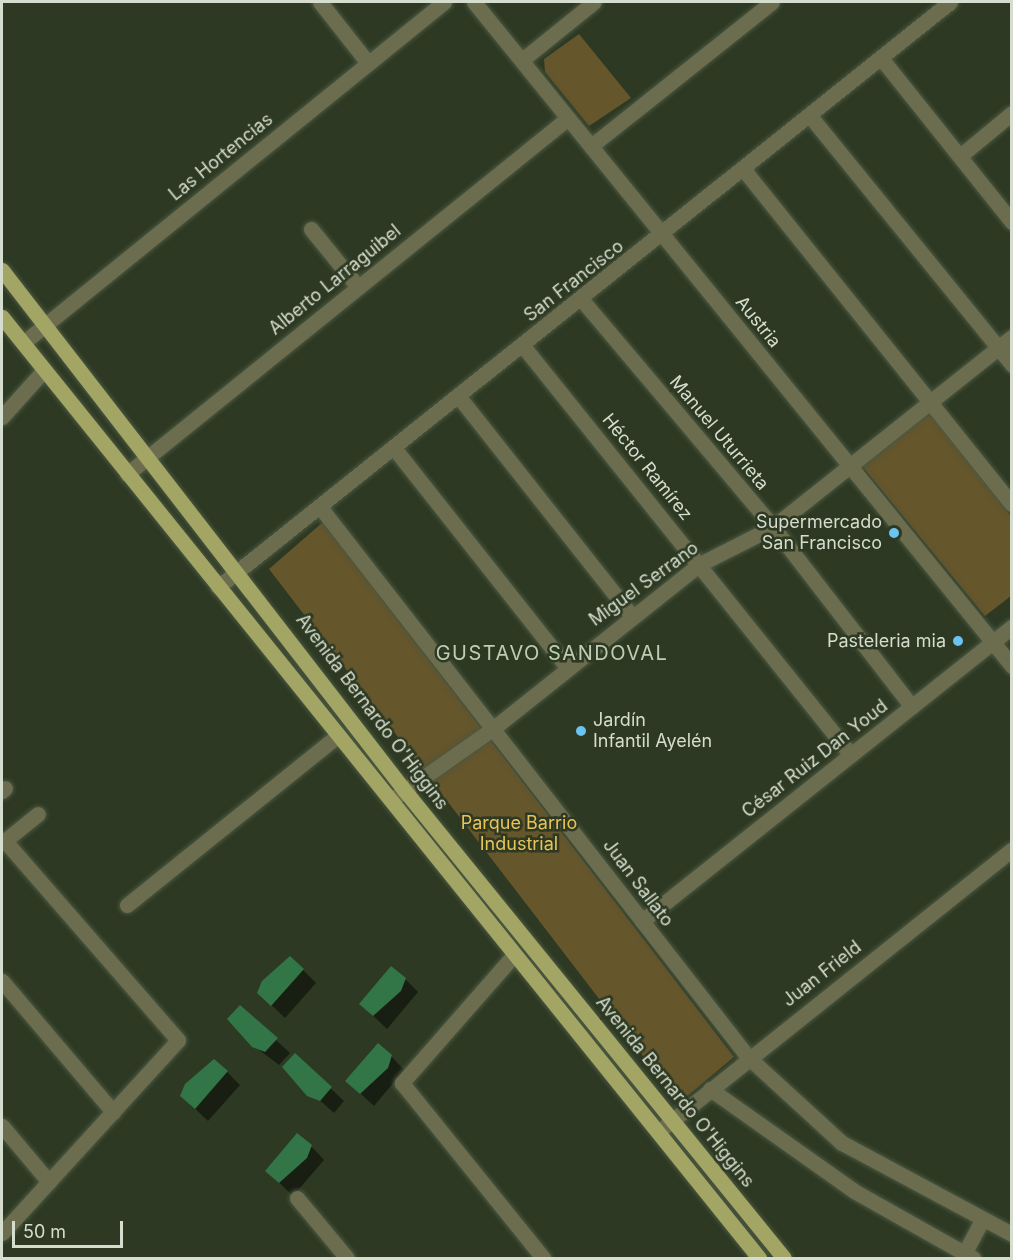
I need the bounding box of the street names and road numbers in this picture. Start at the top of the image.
street label: Las Hortencias [165,109,277,205]
street label: Alberto Larraguibel [265,220,405,340]
street label: San Francisco [520,235,628,327]
street label: Austria [731,292,785,352]
street label: Manuel Uturrieta [665,371,773,495]
street label: Héctor Ramírez [597,409,697,525]
street label: Miguel Serrano [585,537,703,631]
street label: Avenida Bernardo O'Higgins [291,610,453,814]
street label: César Ruiz Dan Youd [738,695,892,823]
street label: Juan Sallato [598,835,678,931]
street label: Juan Frield [778,937,866,1011]
street label: Avenida Bernardo O'Higgins [591,992,759,1192]

